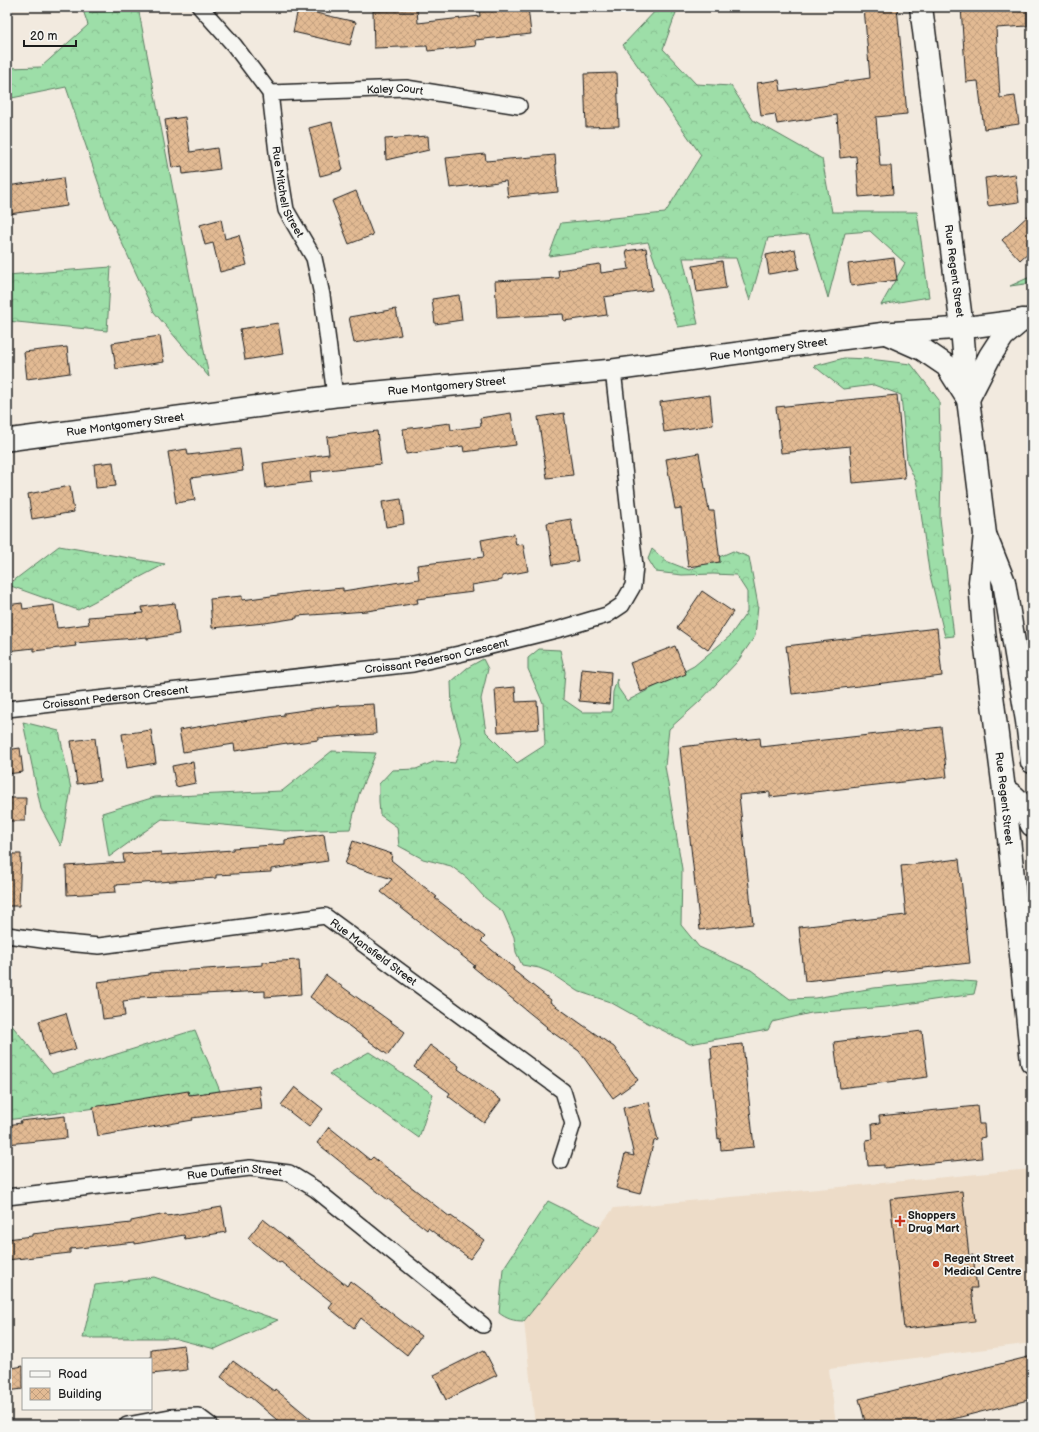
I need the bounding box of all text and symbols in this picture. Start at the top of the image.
scale bar [24,22,76,48]
text: 20 m [30,29,57,44]
street label: Kaley Court [366,82,425,98]
street label: Rue Mitchell Street [269,145,307,240]
street label: Rue Regent Street [942,224,967,319]
street label: Rue Montgomery Street [709,335,829,364]
street label: Rue Montgomery Street [387,374,507,398]
street label: Rue Montgomery Street [65,410,185,439]
street label: Croissant Pederson Crescent [364,636,510,676]
street label: Croissant Pederson Crescent [42,683,190,712]
street label: Rue Regent Street [992,751,1016,846]
street label: Rue Mansfield Street [327,916,420,989]
street label: Rue Dufferin Street [186,1162,283,1182]
place label: Shoppers Drug Mart [908,1209,960,1235]
marker: Shoppers Drug Mart [895,1216,905,1226]
place label: Regent Street Medical Centre [944,1252,1021,1278]
marker: Regent Street Medical Centre [931,1259,941,1269]
legend [22,1358,152,1410]
text: Road [58,1367,87,1382]
text: Building [58,1387,102,1402]

